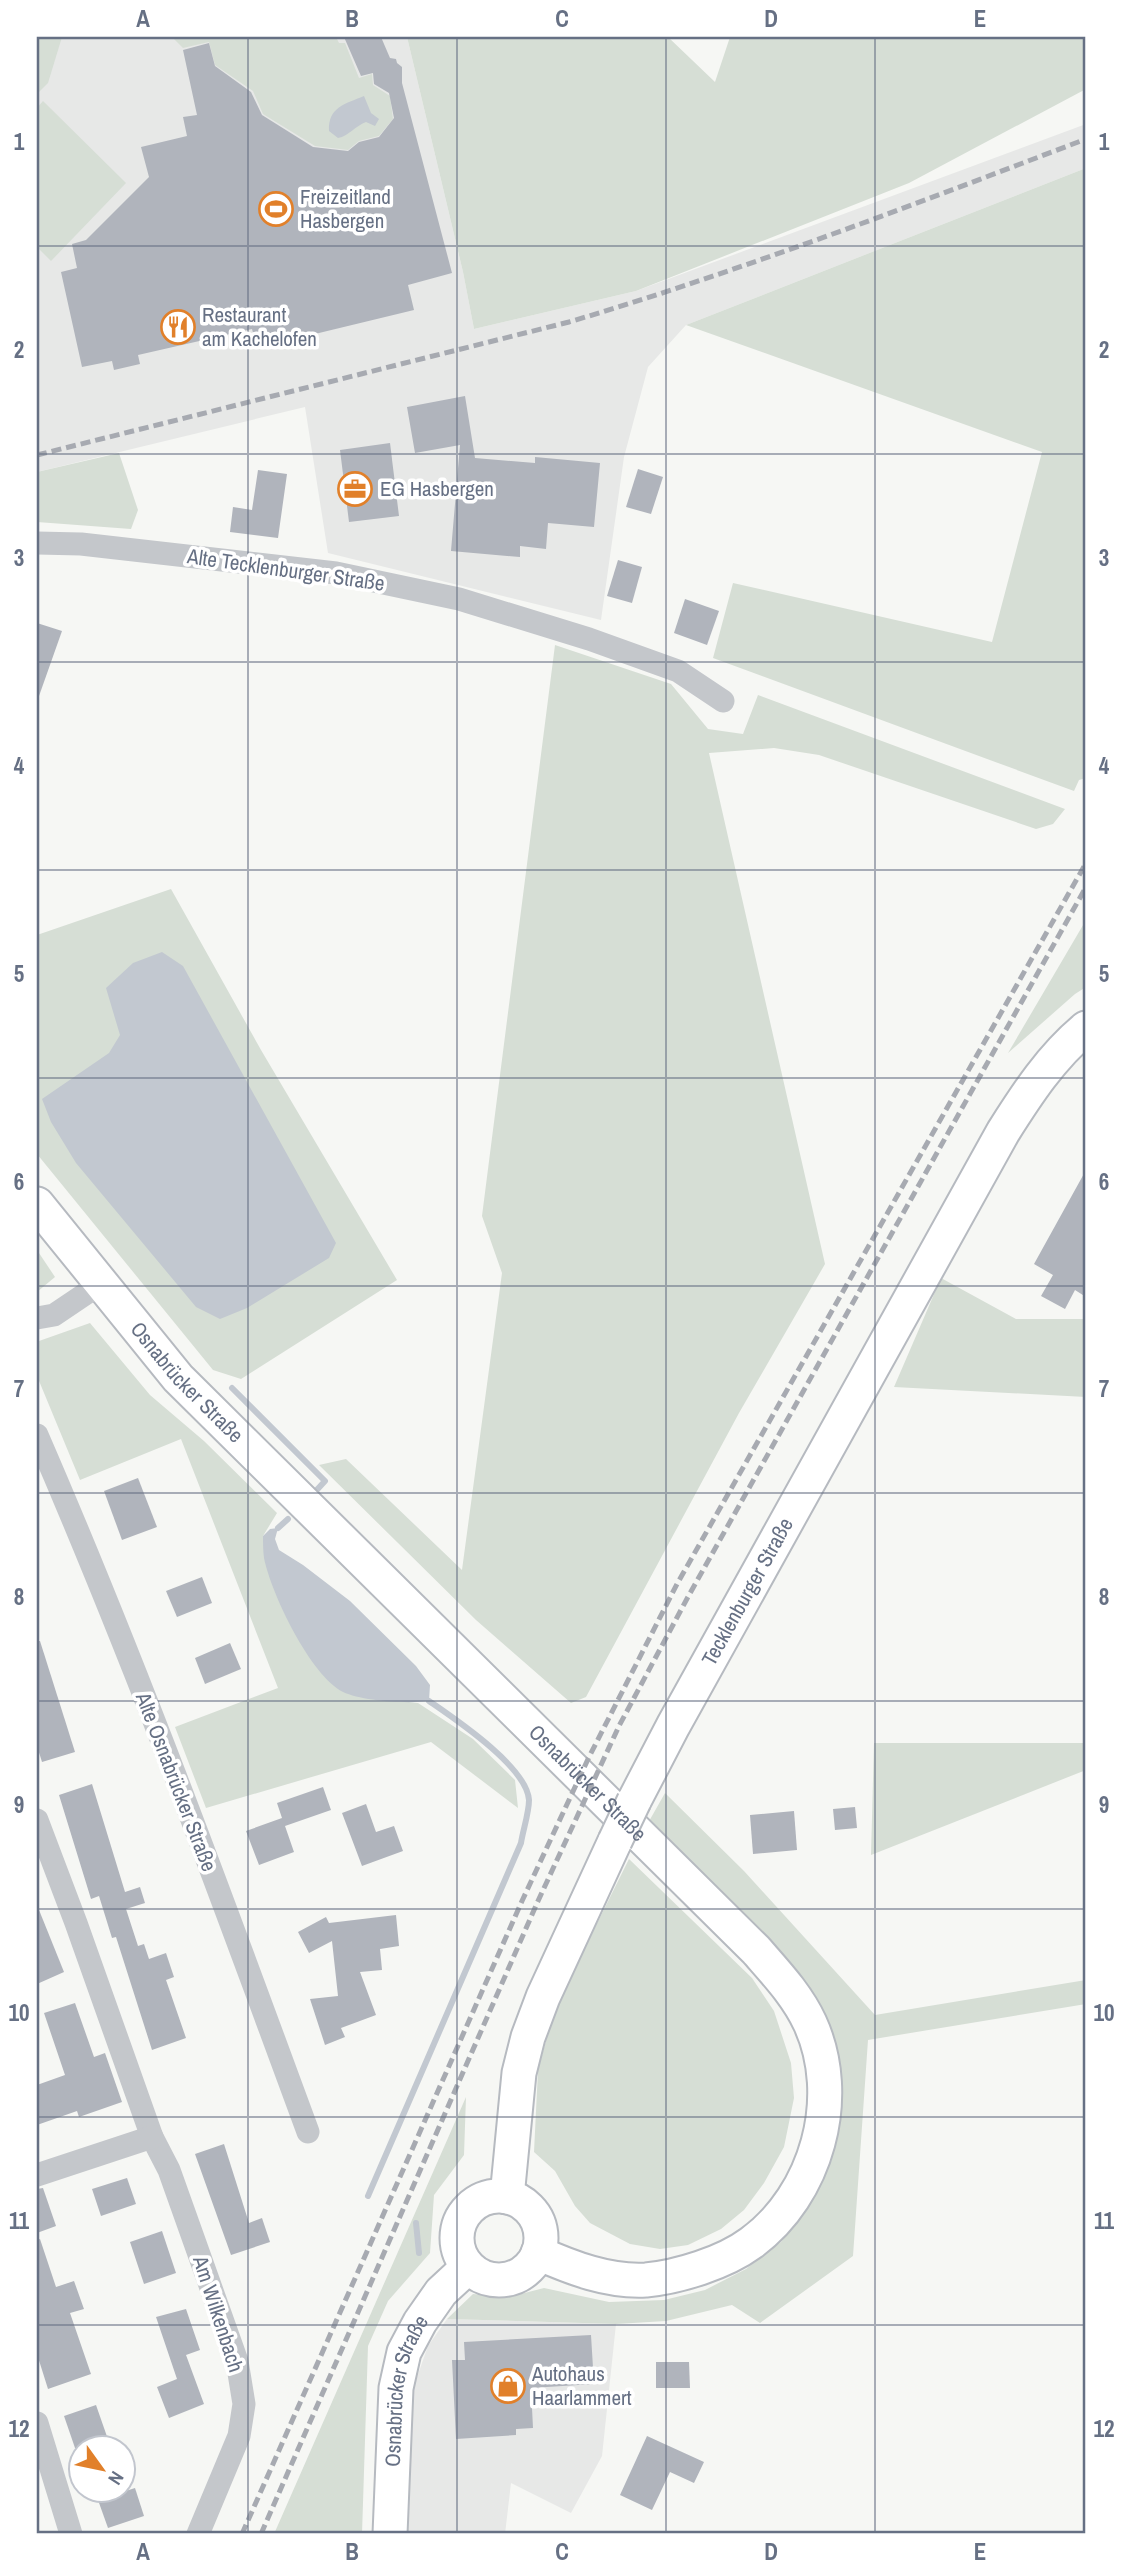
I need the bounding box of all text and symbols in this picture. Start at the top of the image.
text: A [136,3,150,34]
text: B [345,3,359,34]
text: C [555,3,569,34]
text: D [764,3,778,34]
text: E [974,3,986,34]
text: 1 [14,126,25,157]
text: 1 [1099,126,1110,157]
place label: Freizeitland Hasbergen [300,182,391,235]
sports icon: Freizeitland Hasbergen [257,190,295,228]
place label: Restaurant am Kachelofen [202,300,317,353]
restaurant icon: Restaurant am Kachelofen [159,308,197,346]
text: 2 [14,334,24,365]
text: 2 [1099,334,1109,365]
office icon: EG Hasbergen [336,470,374,508]
place label: EG Hasbergen [380,474,494,503]
street label: Alte Tecklenburger Straße [185,541,387,598]
text: 3 [14,542,24,573]
text: 3 [1099,542,1109,573]
text: 4 [14,750,25,781]
text: 4 [1099,750,1110,781]
text: 5 [14,958,24,989]
text: 5 [1099,958,1109,989]
text: 6 [14,1166,24,1197]
text: 6 [1099,1166,1109,1197]
street label: Osnabrücker Straße [124,1315,250,1449]
text: 7 [14,1373,24,1404]
text: 7 [1099,1373,1109,1404]
street label: Tecklenburger Straße [694,1513,800,1671]
text: 8 [14,1581,24,1612]
text: 8 [1099,1581,1109,1612]
street label: Alte Osnabrücker Straße [129,1687,224,1875]
street label: Osnabrücker Straße [522,1718,653,1848]
text: 9 [14,1789,24,1820]
text: 9 [1099,1789,1109,1820]
text: 10 [9,1997,29,2028]
text: 10 [1094,1997,1114,2028]
text: 11 [9,2205,29,2236]
text: 11 [1094,2205,1114,2236]
street label: Am Wilkenbach [186,2251,251,2376]
street label: Osnabrücker Straße [378,2309,435,2467]
place label: Autohaus Haarlammert [531,2359,632,2412]
shop icon: Autohaus Haarlammert [489,2367,527,2405]
text: 12 [9,2413,29,2444]
text: 12 [1094,2413,1114,2444]
north arrow [66,2434,136,2504]
text: N [102,2466,130,2490]
text: A [136,2536,150,2567]
text: B [345,2536,359,2567]
text: C [555,2536,569,2567]
text: D [764,2536,778,2567]
text: E [974,2536,986,2567]

